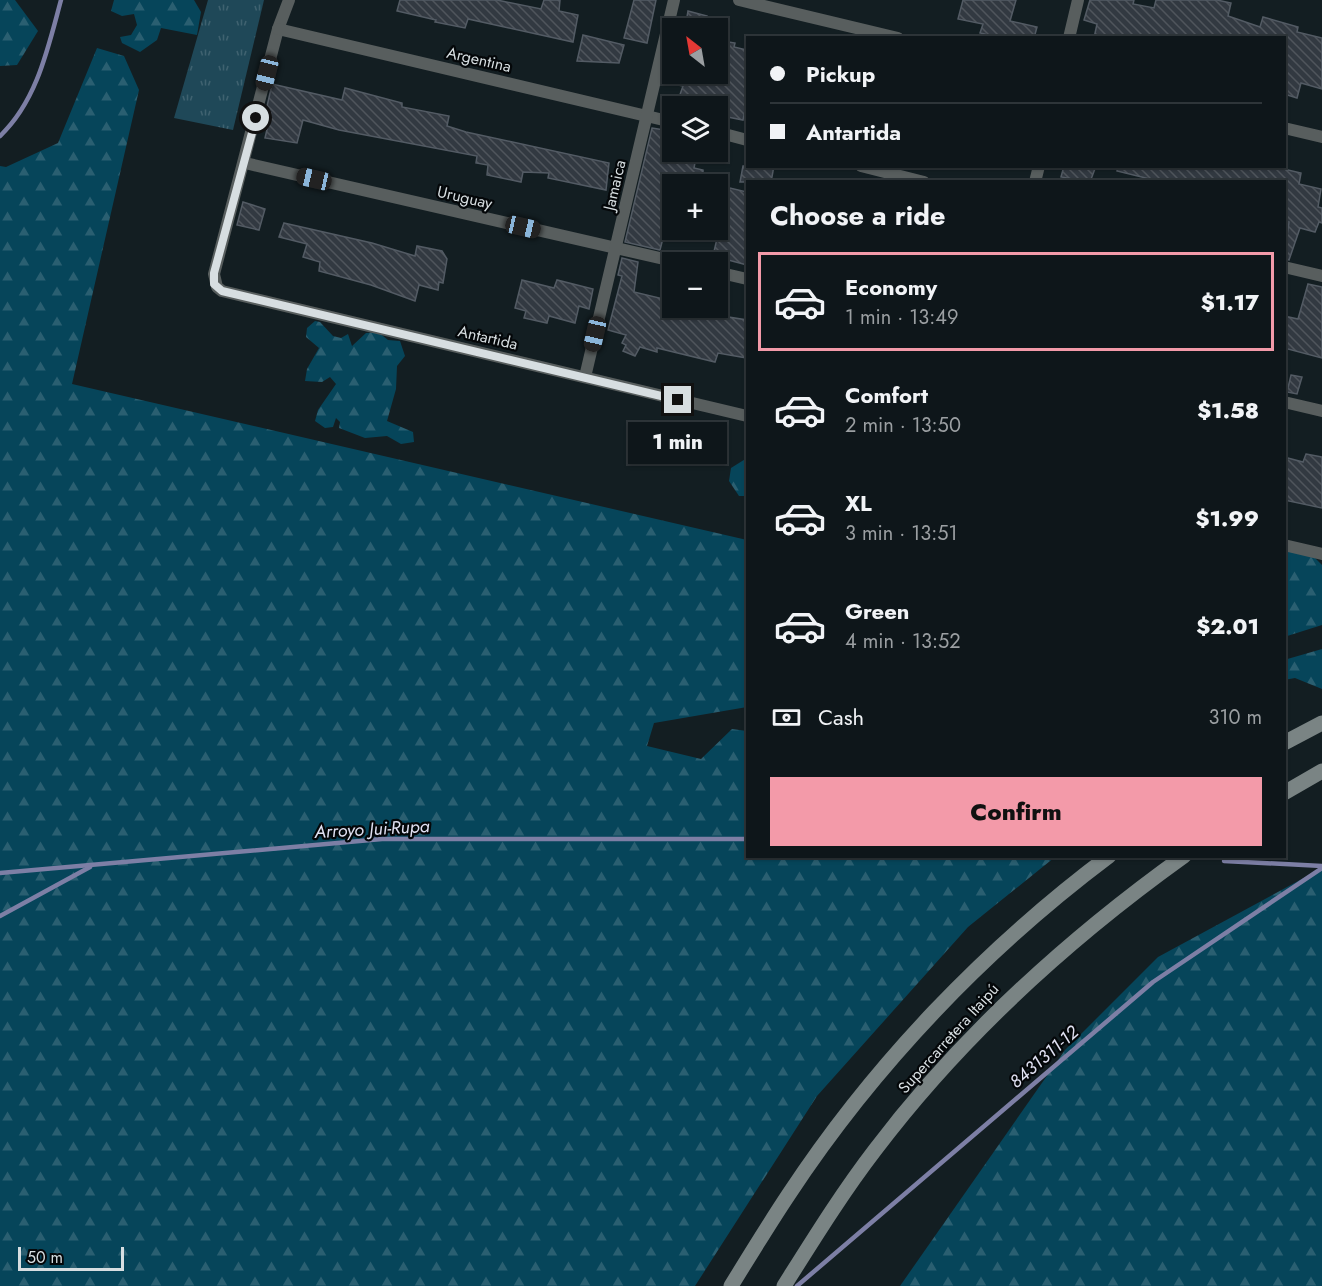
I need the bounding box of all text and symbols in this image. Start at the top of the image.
north arrow [662,18,728,84]
map controls [662,18,728,318]
street label: Argentina [444,41,513,78]
car [254,53,280,93]
text: Pickup [806,58,875,90]
button: layers [662,96,728,162]
route start [242,104,269,131]
text: Antartida [806,116,901,148]
street label: Jamaica [597,158,631,215]
car [294,166,334,192]
button: + [662,174,728,240]
street label: Uruguay [435,180,496,215]
text: Choose a ride [770,196,945,235]
car [503,214,543,240]
button: − [662,252,728,318]
text: Economy [845,271,937,303]
icon: car [773,275,827,329]
text: $1.17 [1201,286,1259,318]
text: 1 min · 13:49 [845,303,958,332]
car [582,314,608,354]
street label: Antartida [456,319,520,356]
text: Comfort [845,379,928,411]
icon: car [773,383,827,437]
route end [664,386,691,413]
text: $1.58 [1197,394,1259,426]
text: 2 min · 13:50 [845,411,961,440]
callout: 1 min [628,421,728,463]
text: 1 min [652,428,703,457]
text: XL [845,487,872,519]
icon: car [773,491,827,545]
text: $1.99 [1196,502,1259,534]
text: 3 min · 13:51 [845,519,957,548]
text: Green [845,595,909,627]
icon: car [773,599,827,653]
text: $2.01 [1196,610,1259,642]
text: 4 min · 13:52 [845,627,961,656]
icon: cash [770,701,803,734]
text: Cash [818,701,864,733]
text: 310 m [1208,703,1262,732]
button: Confirm [770,777,1262,846]
water label: Arroyo Jui-Rupa [313,813,430,845]
street label: Supercarretera Itaipú [893,978,1004,1099]
water label: 8431311-12 [1004,1019,1085,1094]
scale bar [18,1244,124,1272]
text: 50 m [27,1246,63,1269]

